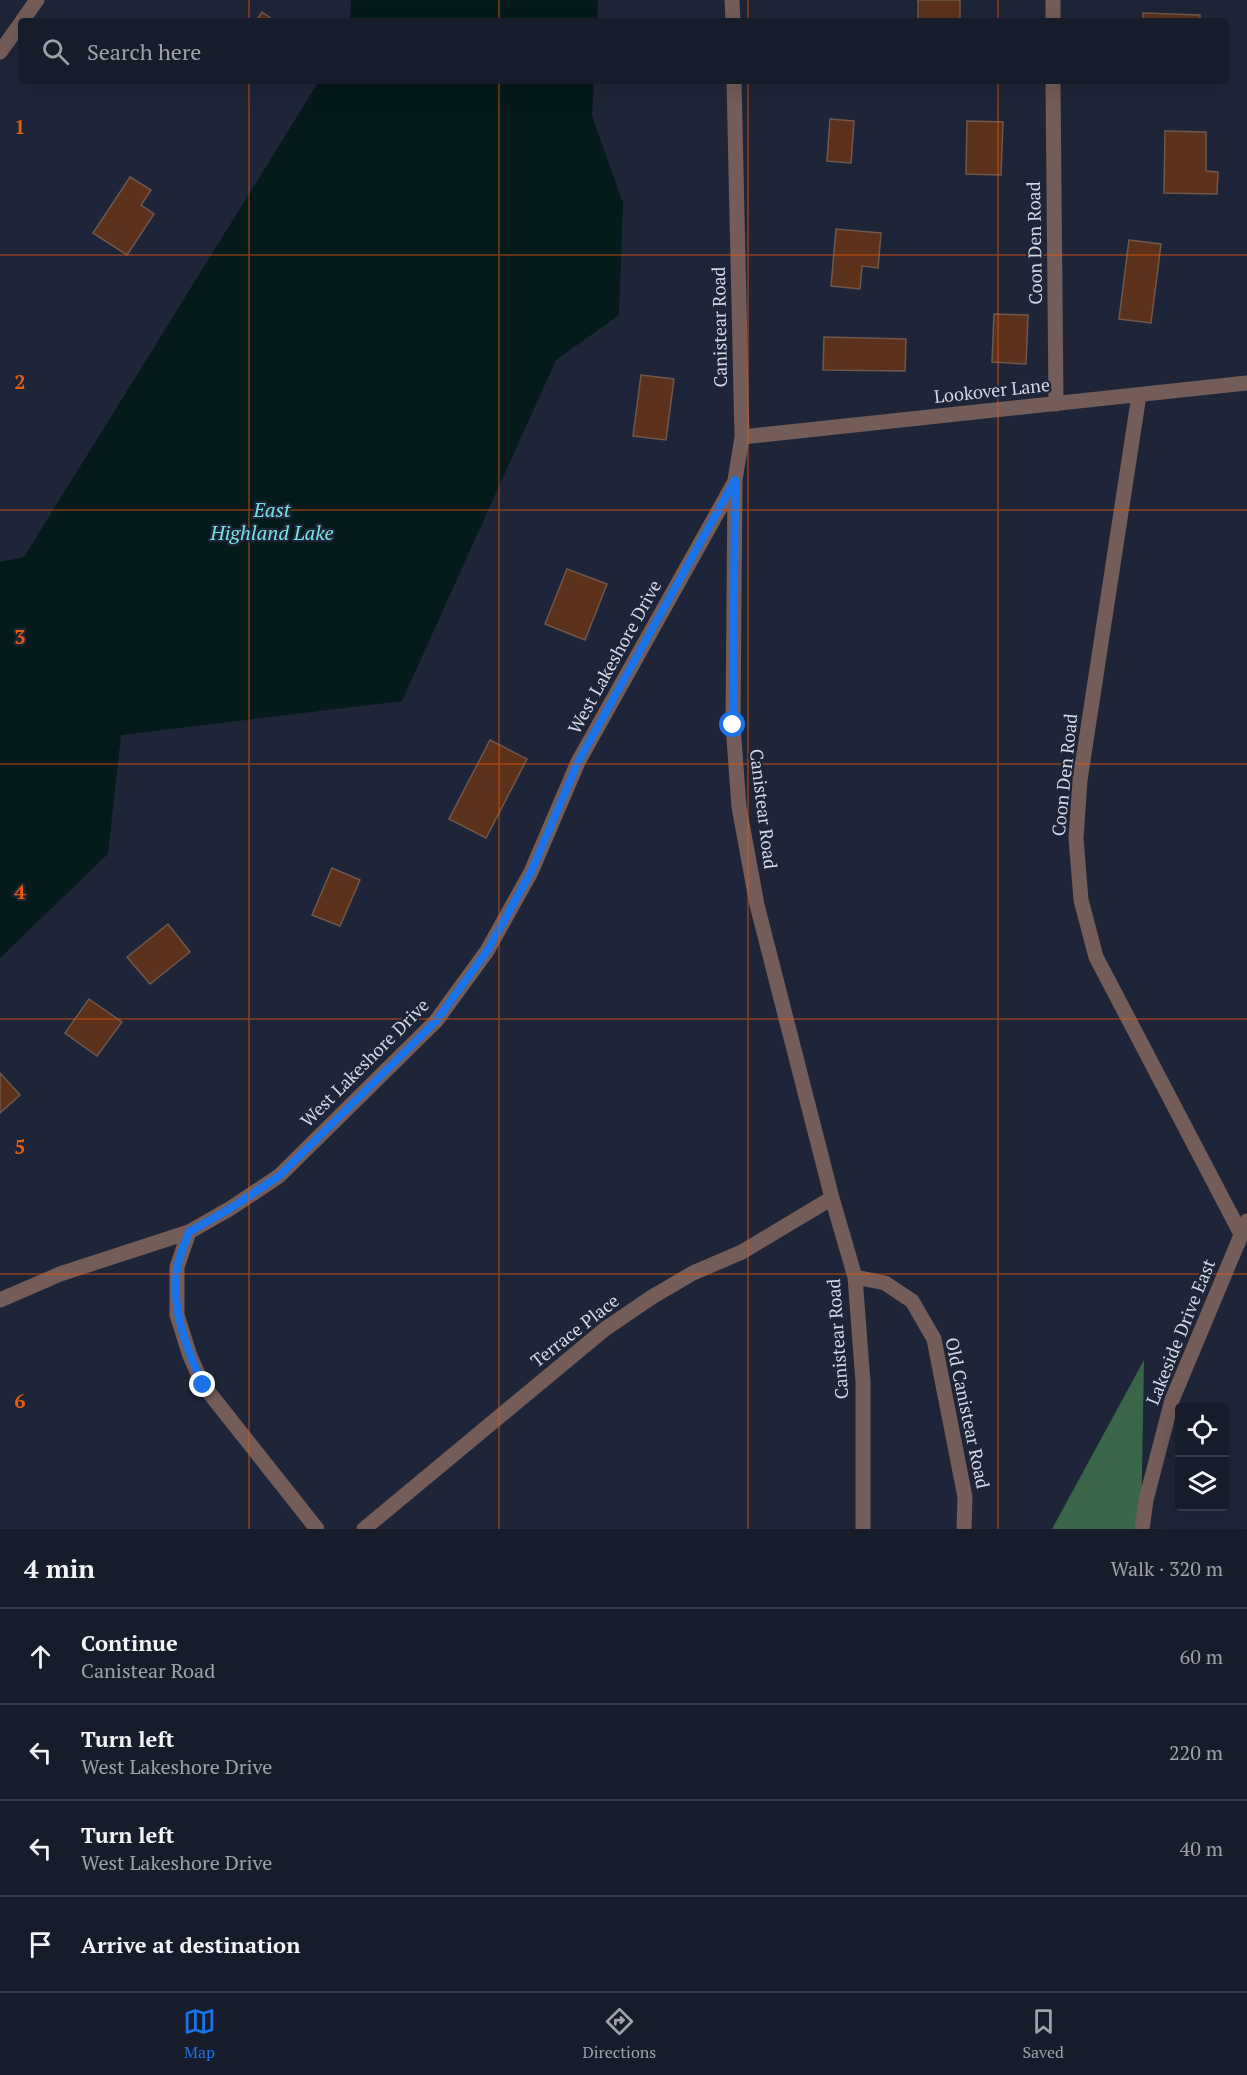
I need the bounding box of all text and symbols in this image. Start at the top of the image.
search box [18,18,1229,84]
icon: search [39,35,72,68]
text: Search here [87,37,201,66]
text: 1 [14,113,26,140]
street label: Coon Den Road [1021,181,1047,305]
street label: Canistear Road [706,266,732,388]
text: 2 [14,368,26,395]
street label: Lookover Lane [933,372,1051,408]
water label: East Highland Lake [209,496,334,546]
street label: West Lakeshore Drive [562,575,666,738]
text: 3 [14,623,26,650]
route start [719,711,745,737]
street label: Coon Den Road [1046,712,1082,837]
street label: Canistear Road [745,747,783,870]
text: 4 [14,878,26,905]
street label: West Lakeshore Drive [295,993,434,1132]
text: 5 [14,1133,26,1160]
street label: Lakeside Drive East [1140,1255,1220,1408]
street label: Canistear Road [821,1278,853,1400]
street label: Terrace Place [525,1288,623,1372]
street label: Old Canistear Road [940,1335,996,1491]
route end [189,1371,215,1397]
text: 6 [14,1387,26,1414]
map controls [1175,1403,1229,1511]
button: locate [1175,1403,1229,1457]
button: layers [1175,1457,1229,1511]
text: 4 min [24,1551,95,1585]
text: Walk · 320 m [1111,1555,1223,1582]
text: Continue [81,1628,178,1657]
icon: ahead [24,1640,57,1673]
text: 60 m [1180,1643,1223,1670]
text: Canistear Road [81,1657,215,1684]
text: Turn left [81,1724,174,1753]
icon: left [24,1736,57,1769]
text: 220 m [1169,1739,1223,1766]
text: West Lakeshore Drive [81,1753,272,1780]
text: Turn left [81,1820,174,1849]
icon: left [24,1832,57,1865]
text: 40 m [1180,1835,1223,1862]
text: West Lakeshore Drive [81,1849,272,1876]
icon: arrive [24,1928,57,1961]
text: Arrive at destination [81,1930,300,1959]
tab: Map [183,2005,216,2063]
tab: Directions [582,2005,656,2063]
tab: Saved [1022,2005,1064,2063]

